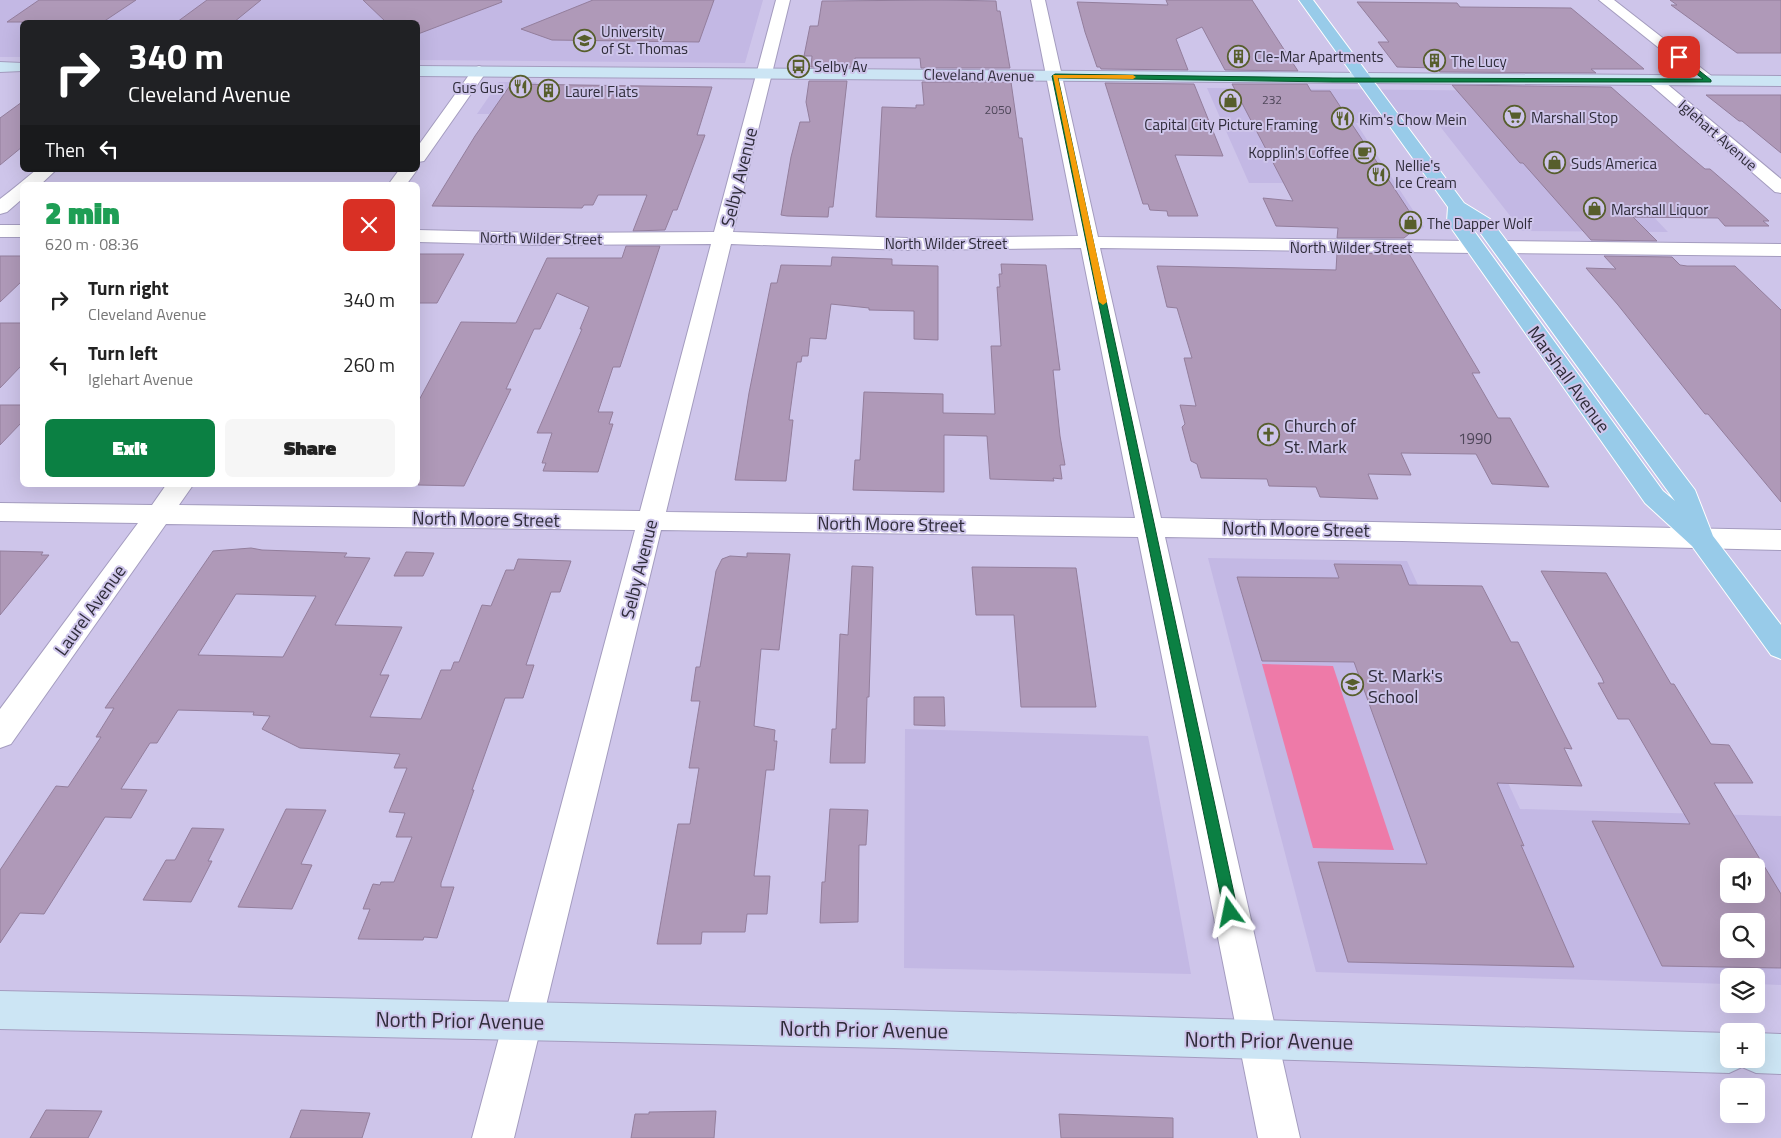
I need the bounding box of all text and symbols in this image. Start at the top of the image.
place label: University of St. Thomas [601,20,688,60]
school or university icon: University of St. Thomas [573,28,597,52]
text: 340 m [128,29,224,83]
pin [1658,36,1700,78]
icon: right [45,40,110,105]
icon: arrive [1665,43,1693,71]
building icon: Cle-Mar Apartments [1226,44,1250,68]
place label: Cle-Mar Apartments [1254,45,1384,68]
building icon: The Lucy [1423,49,1447,73]
place label: The Lucy [1451,50,1507,73]
bus stop icon: Selby Av [786,54,810,78]
place label: Selby Av [814,55,867,78]
street label: Cleveland Avenue [923,63,1035,87]
restaurant icon: Gus Gus [508,75,532,99]
place label: Gus Gus [452,76,504,99]
text: Cleveland Avenue [128,77,291,111]
building icon: Laurel Flats [537,79,561,103]
place label: Laurel Flats [565,80,638,103]
shop icon: Capital City Picture Framing [1219,89,1243,113]
house number: 232 [1262,90,1282,109]
street label: Iglehart Avenue [1673,94,1763,176]
house number: 2050 [985,100,1012,119]
supermarket icon: Marshall Stop [1503,105,1527,129]
place label: Marshall Stop [1531,106,1618,129]
restaurant icon: Kim's Chow Mein [1331,107,1355,131]
place label: Kim's Chow Mein [1359,108,1467,131]
place label: Capital City Picture Framing [1144,113,1318,136]
street label: Selby Avenue [714,125,764,229]
text: Then [45,135,85,164]
icon: left [95,135,123,163]
cafe icon: Kopplin's Coffee [1353,140,1377,164]
place label: Kopplin's Coffee [1248,141,1349,164]
shop icon: Suds America [1543,151,1567,175]
place label: Suds America [1571,152,1657,175]
place label: Nellie's Ice Cream [1395,154,1457,194]
restaurant icon: Nellie's Ice Cream [1367,162,1391,186]
text: 2 min [45,190,120,236]
shop icon: Marshall Liquor [1583,197,1607,221]
place label: Marshall Liquor [1611,198,1709,221]
button: close [343,199,395,251]
shop icon: The Dapper Wolf [1399,211,1423,235]
place label: The Dapper Wolf [1427,212,1532,235]
street label: North Wilder Street [480,225,603,251]
text: 620 m · 08:36 [45,232,139,256]
street label: North Wilder Street [885,232,1008,255]
street label: North Wilder Street [1290,236,1413,259]
text: Turn right [88,273,169,302]
text: 340 m [343,285,395,314]
icon: right [45,286,73,314]
text: Cleveland Avenue [88,302,206,326]
street label: Marshall Avenue [1521,320,1617,438]
text: Turn left [88,338,158,367]
text: 260 m [343,350,395,379]
icon: left [45,351,73,379]
text: Iglehart Avenue [88,367,193,391]
place label: Church of St. Mark [1284,412,1356,460]
button: Exit [45,419,215,477]
button: Share [225,419,395,477]
church icon: Church of St. Mark [1256,423,1280,447]
house number: 1990 [1458,427,1492,450]
street label: North Moore Street [412,504,561,534]
street label: North Moore Street [817,509,966,539]
street label: North Moore Street [1222,514,1371,544]
street label: Selby Avenue [614,517,664,621]
street label: Laurel Avenue [48,559,132,661]
place label: St. Mark's School [1368,662,1443,710]
school or university icon: St. Mark's School [1340,673,1364,697]
map controls [1720,858,1765,1123]
button: sound [1720,858,1765,903]
position arrow [1203,885,1255,937]
button: search [1720,913,1765,958]
button: layers [1720,968,1765,1013]
street label: North Prior Avenue [375,1003,545,1037]
street label: North Prior Avenue [779,1012,949,1046]
street label: North Prior Avenue [1184,1023,1354,1057]
button: + [1720,1023,1765,1068]
button: − [1720,1078,1765,1123]

